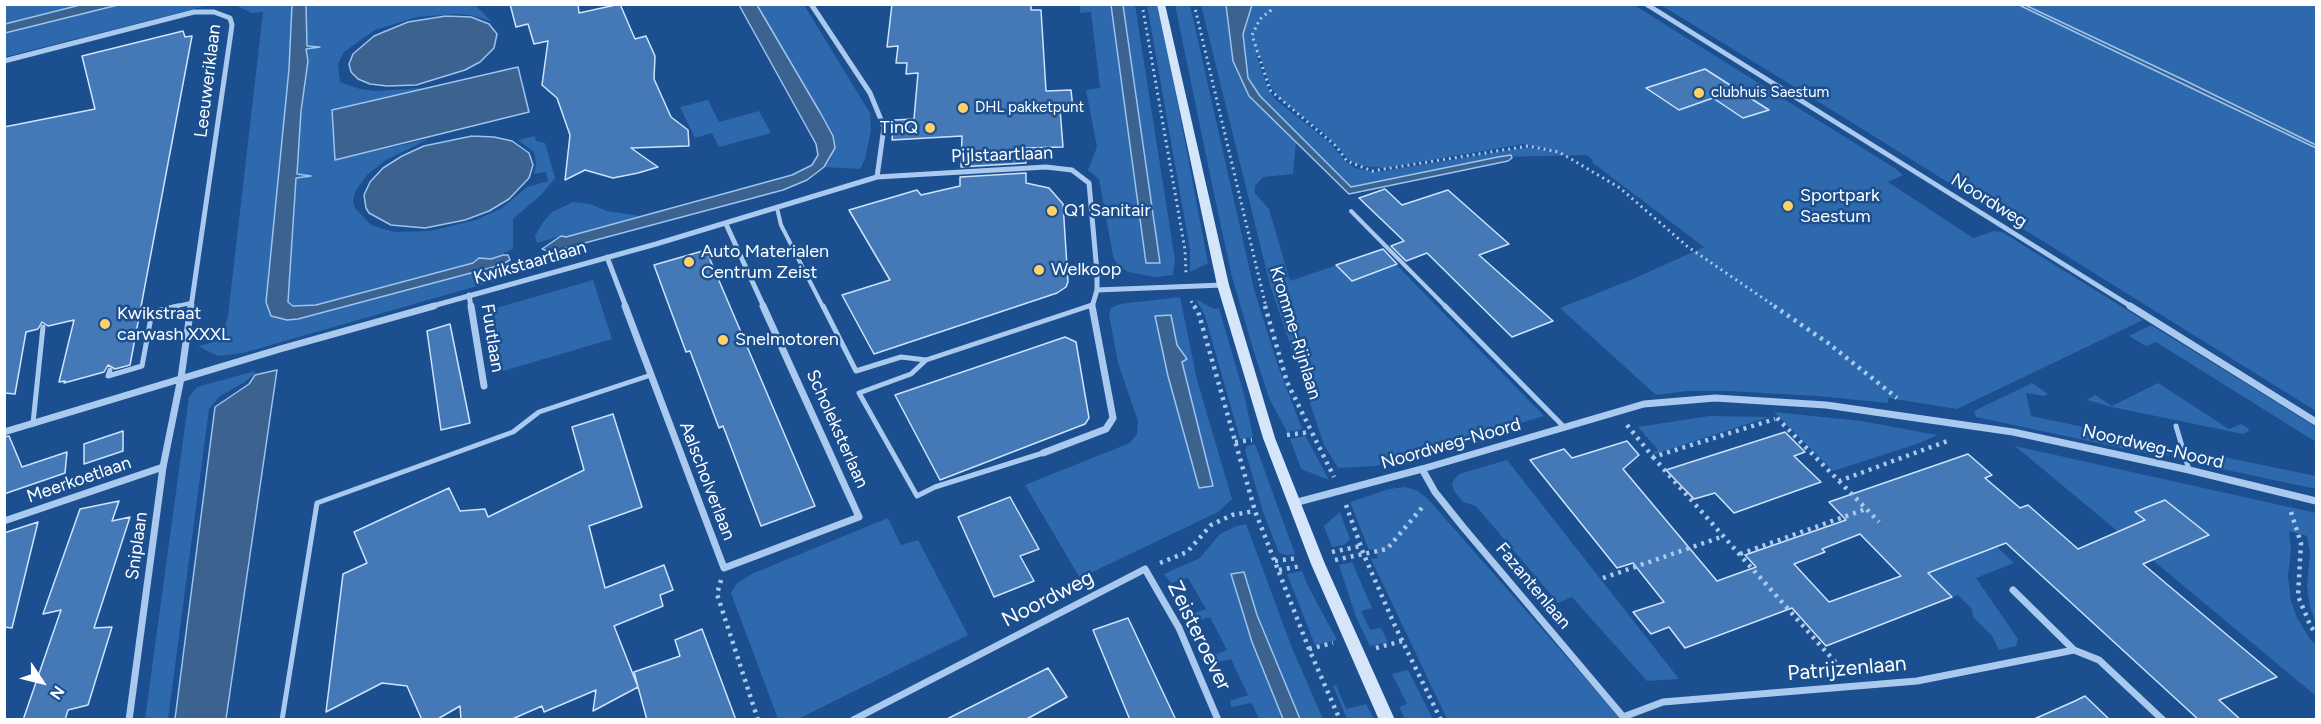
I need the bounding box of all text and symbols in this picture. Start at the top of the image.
street label: Leeuweriklaan [190,23,226,139]
place label: clubhuis Saestum [1711,84,1829,102]
marker: clubhuis Saestum [1692,86,1706,100]
place label: DHL pakketpunt [975,99,1084,117]
marker: DHL pakketpunt [956,101,970,115]
place label: TinQ [880,117,918,139]
marker: TinQ [923,121,937,135]
street label: Pijlstaartlaan [951,142,1053,168]
street label: Noordweg [1947,169,2031,233]
place label: Sportpark Saestum [1800,185,1880,228]
marker: Sportpark Saestum [1781,199,1795,213]
place label: Q1 Sanitair [1064,200,1151,222]
marker: Q1 Sanitair [1045,204,1059,218]
street label: Kwikstaartlaan [471,237,589,289]
place label: Auto Materialen Centrum Zeist [701,241,829,284]
marker: Auto Materialen Centrum Zeist [682,255,696,269]
place label: Welkoop [1051,259,1121,281]
marker: Welkoop [1032,263,1046,277]
street label: Kromme-Rijnlaan [1264,264,1326,402]
street label: Fuutlaan [476,302,508,374]
place label: Kwikstraat carwash XXXL [117,303,230,346]
marker: Kwikstraat carwash XXXL [98,317,112,331]
place label: Snelmotoren [735,329,839,351]
marker: Snelmotoren [716,333,730,347]
street label: Scholeksterlaan [801,366,873,492]
street label: Noordweg-Noord [1378,414,1524,474]
street label: Aalscholverlaan [674,419,740,543]
street label: Noordweg-Noord [2080,420,2226,474]
street label: Meerkoetlaan [24,452,134,508]
street label: Sniplaan [122,511,152,581]
street label: Fazantenlaan [1491,538,1575,634]
street label: Noordweg [998,565,1098,633]
street label: Zeisteroever [1162,577,1236,695]
street label: Patrijzenlaan [1786,651,1908,687]
north arrow [12,652,72,712]
text: N [46,682,68,703]

